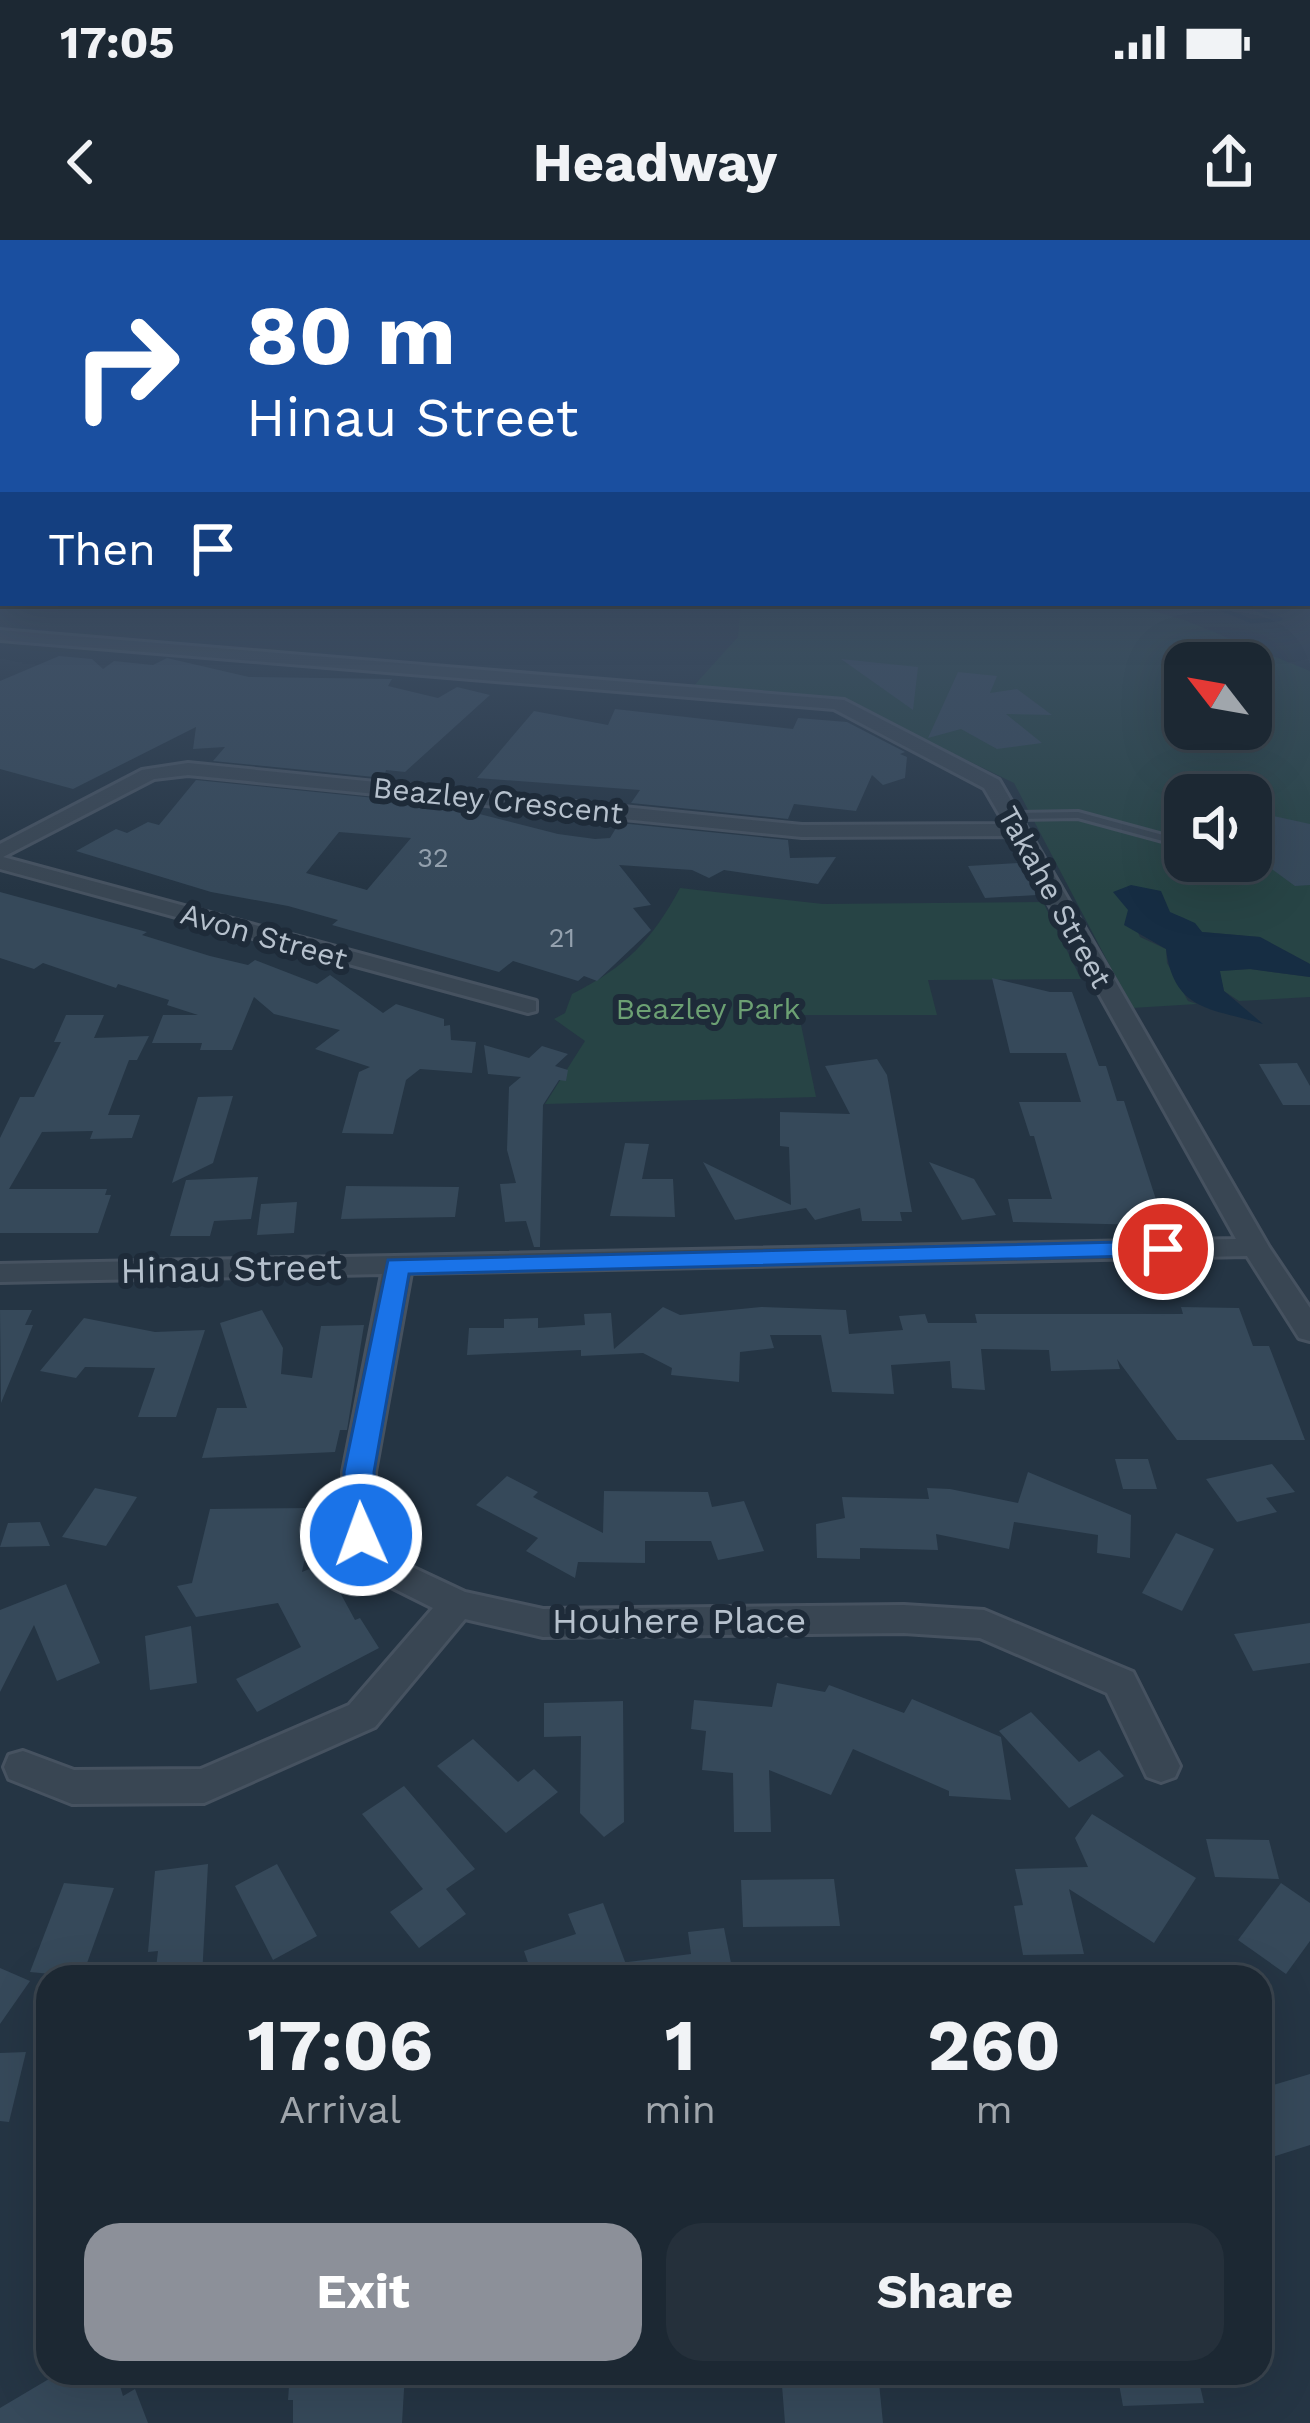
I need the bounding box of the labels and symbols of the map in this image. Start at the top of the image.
north arrow [1164,642,1272,750]
street label: Beazley Crescent [371,769,625,831]
street label: Takahe Street [991,800,1120,994]
house number: 32 [417,842,449,874]
street label: Avon Street [177,896,352,977]
house number: 21 [549,922,575,954]
park label: Beazley Park [615,991,801,1026]
pin [1112,1198,1214,1300]
street label: Hinau Street [120,1246,342,1292]
position arrow [298,1472,424,1598]
street label: Houhere Place [552,1600,806,1642]

